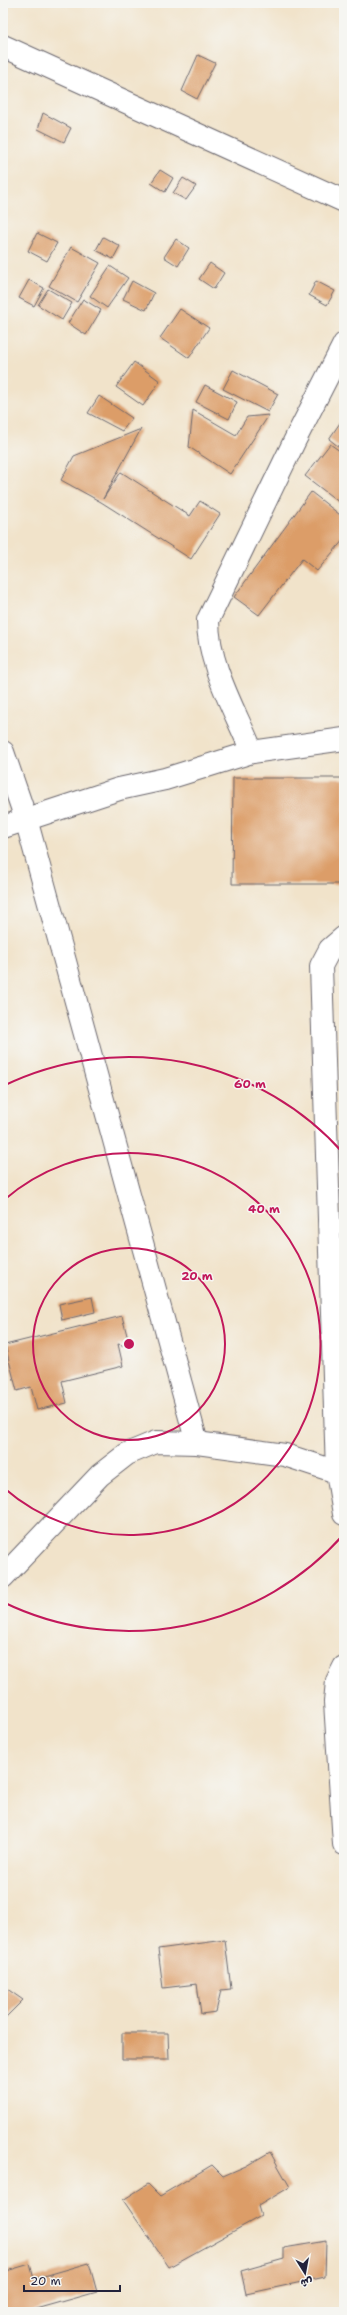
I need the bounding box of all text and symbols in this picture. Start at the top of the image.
text: 60 m [234,1076,266,1092]
text: 40 m [248,1201,280,1217]
text: 20 m [181,1268,213,1284]
centre of rings [122,1337,136,1351]
north arrow [285,2253,325,2293]
scale bar [24,2267,120,2293]
text: 20 m [30,2273,61,2289]
text: ش [299,2274,314,2291]

